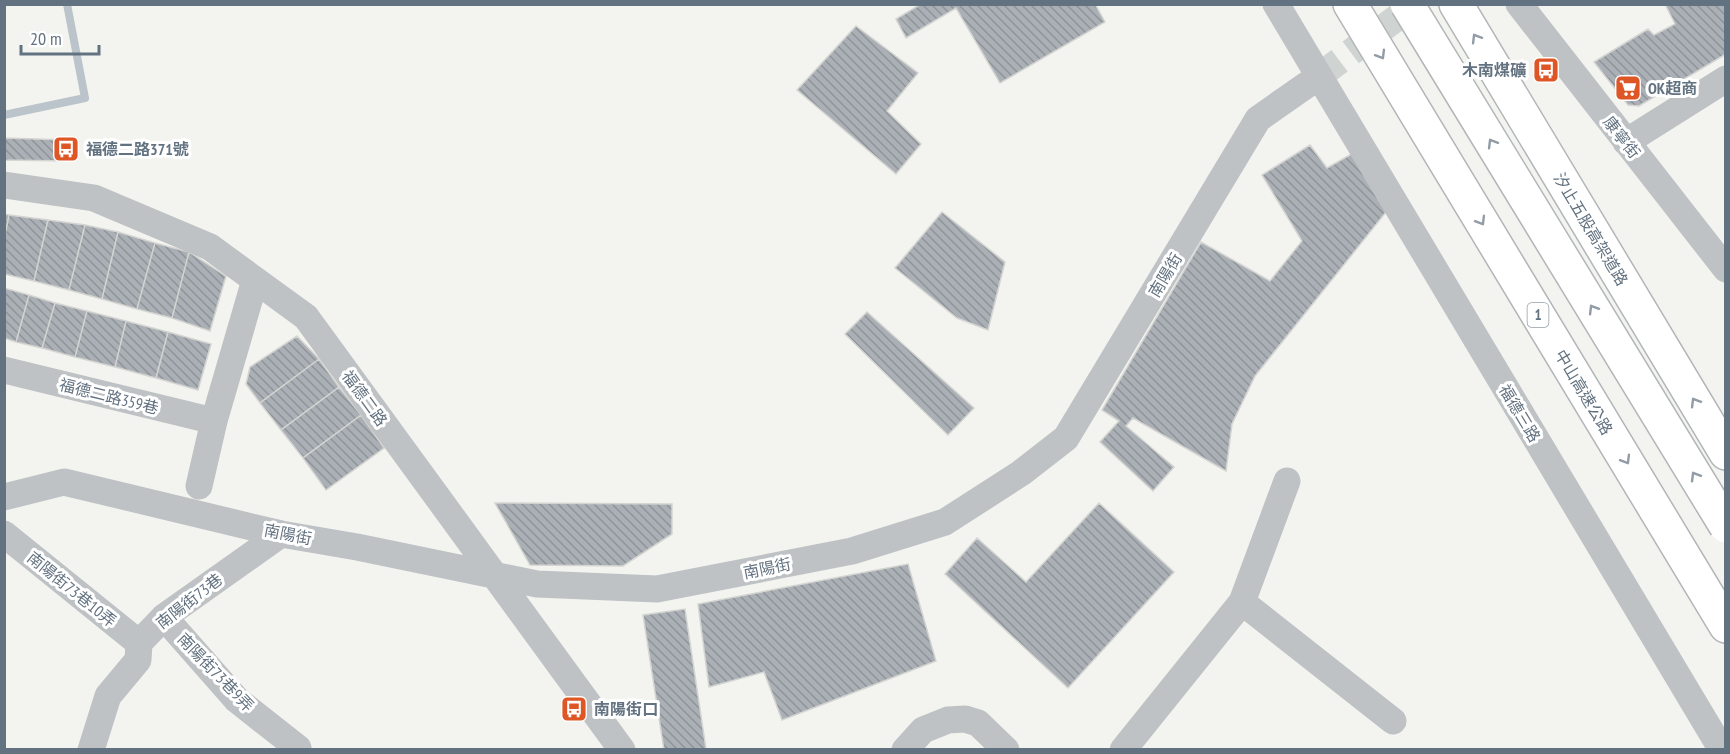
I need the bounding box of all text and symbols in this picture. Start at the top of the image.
scale bar [21,18,99,56]
text: 20 m [30,27,62,50]
one-way arrow [1471,34,1483,44]
one-way arrow [1373,49,1385,59]
bus stop icon: 木南煤礦 [1531,55,1561,85]
place label: 木南煤礦 [1462,60,1526,80]
supermarket icon: OK超商 [1613,73,1643,103]
place label: OK超商 [1648,78,1697,98]
street label: 康寧街 [1599,112,1645,162]
bus stop icon: 福德二路371號 [51,134,81,164]
place label: 福德二路371號 [86,139,189,159]
one-way arrow [1487,139,1499,149]
street label: 汐止五股高架道路 [1549,169,1633,289]
one-way arrow [1474,215,1485,226]
street label: 南陽街 [1144,249,1186,301]
road number: 1 [1528,303,1548,327]
one-way arrow [1589,305,1601,315]
street label: 中山高速公路 [1551,346,1617,438]
street label: 福德二路 [338,366,392,430]
street label: 福德二路359巷 [57,374,161,418]
street label: 福德三路 [1495,380,1545,446]
one-way arrow [1691,398,1703,408]
one-way arrow [1618,454,1630,464]
one-way arrow [1691,472,1702,482]
street label: 南陽街 [263,520,313,548]
street label: 南陽街73巷10弄 [23,547,121,631]
street label: 南陽街 [742,554,792,582]
street label: 南陽街73巷 [152,569,226,633]
street label: 南陽街73巷9弄 [174,629,258,715]
bus stop icon: 南陽街口 [559,694,589,724]
place label: 南陽街口 [594,699,658,719]

